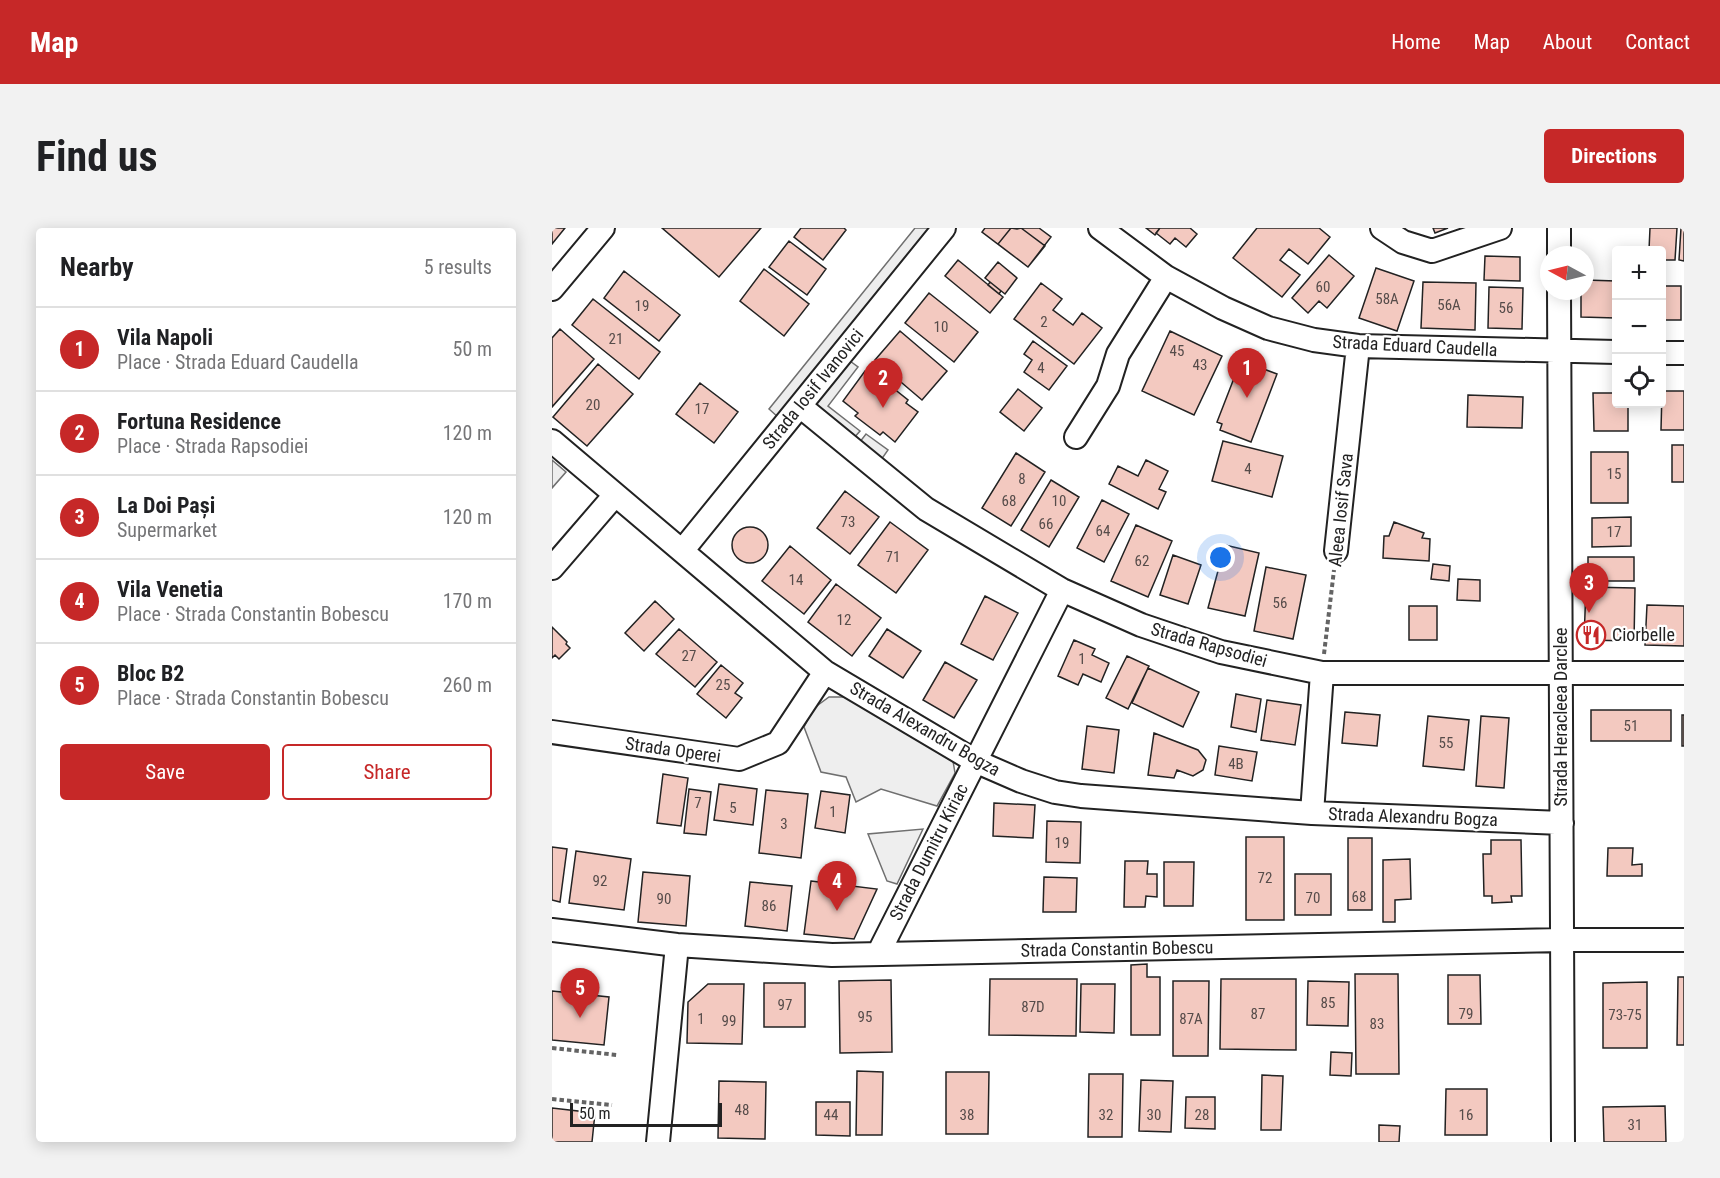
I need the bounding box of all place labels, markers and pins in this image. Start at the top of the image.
pin: 1 [1228,348,1266,398]
pin: 2 [864,358,902,408]
pin: 3 [1570,564,1608,613]
restaurant icon: Ciorbelle [1575,619,1607,651]
place label: Ciorbelle [1612,624,1675,645]
pin: 4 [818,862,856,911]
pin: 5 [561,968,600,1018]

